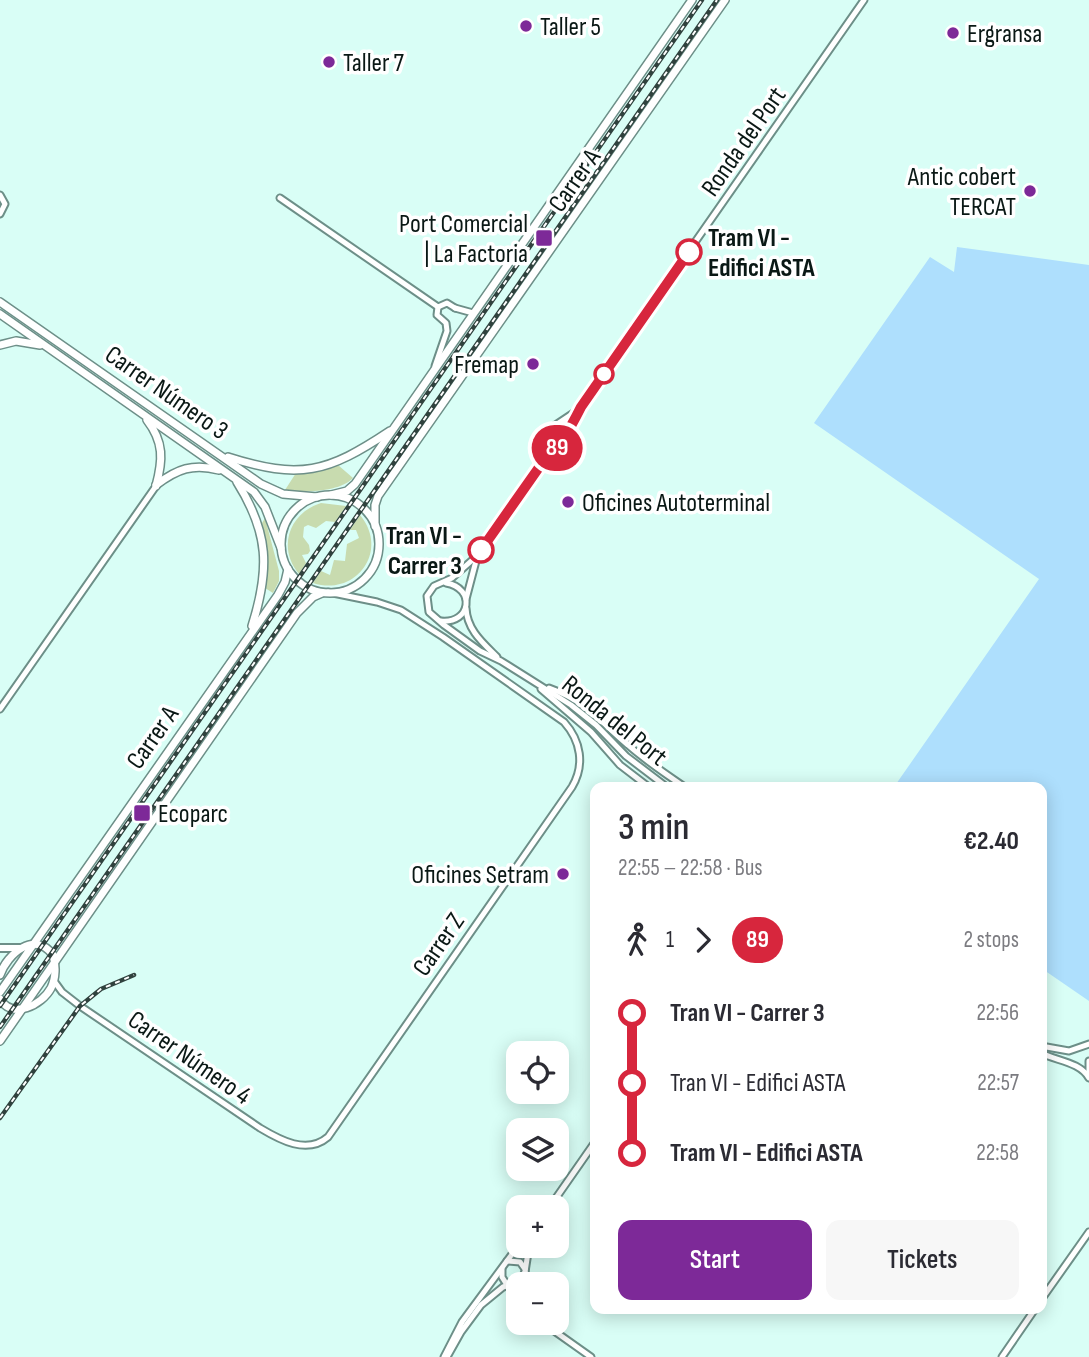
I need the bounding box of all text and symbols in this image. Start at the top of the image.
place label: Taller 5 [540,12,601,43]
marker: Taller 5 [518,18,534,34]
place label: Ergransa [967,19,1042,50]
marker: Ergransa [945,25,961,41]
place label: Taller 7 [343,48,405,79]
marker: Taller 7 [321,54,337,70]
street label: Ronda del Port [695,81,793,202]
street label: Carrer A [542,143,608,218]
place label: Antic cobert TERCAT [907,162,1016,223]
marker: Antic cobert TERCAT [1022,183,1038,199]
place label: Port Comercial | La Factoria [399,209,528,270]
place label: Tram VI - Edifici ASTA [708,223,815,284]
marker: Port Comercial | La Factoria [534,228,554,248]
marker: Tram VI - Edifici ASTA [676,239,702,265]
street label: Carrer Número 3 [99,340,234,447]
place label: Fremap [454,350,519,381]
marker: Fremap [525,356,541,372]
unlabelled marker [594,364,614,384]
line badge: 89 [526,425,588,471]
text: 89 [546,433,568,462]
place label: Oficines Autoterminal [582,488,770,519]
marker: Oficines Autoterminal [560,494,576,510]
place label: Tran VI - Carrer 3 [386,521,462,582]
marker: Tran VI - Carrer 3 [468,537,494,563]
street label: Ronda del Port [555,669,673,773]
street label: Carrer A [120,700,186,775]
place label: Ecoparc [158,799,228,830]
marker: Ecoparc [132,803,152,823]
text: 3 min [618,805,689,850]
text: €2.40 [963,826,1019,857]
text: 22:55 – 22:58 · Bus [618,854,763,882]
place label: Oficines Setram [411,860,549,891]
marker: Oficines Setram [555,866,571,882]
street label: Carrer Z [407,907,472,982]
icon: walk [618,921,656,959]
icon: forward [684,921,722,959]
text: 89 [746,925,769,954]
text: 1 [666,926,674,954]
text: 2 stops [963,926,1019,954]
text: Tran VI - Carrer 3 [670,998,825,1029]
text: 22:56 [976,999,1019,1027]
street label: Carrer Número 4 [122,1005,257,1112]
map controls [506,1041,569,1335]
button: locate [506,1041,569,1104]
text: Tran VI - Edifici ASTA [670,1068,845,1099]
text: 22:57 [977,1069,1019,1097]
button: layers [506,1118,569,1181]
text: Tram VI - Edifici ASTA [670,1138,863,1169]
text: 22:58 [976,1139,1019,1167]
button: + [506,1195,569,1258]
button: Start [618,1220,812,1300]
button: Tickets [826,1220,1019,1300]
button: − [506,1272,569,1335]

